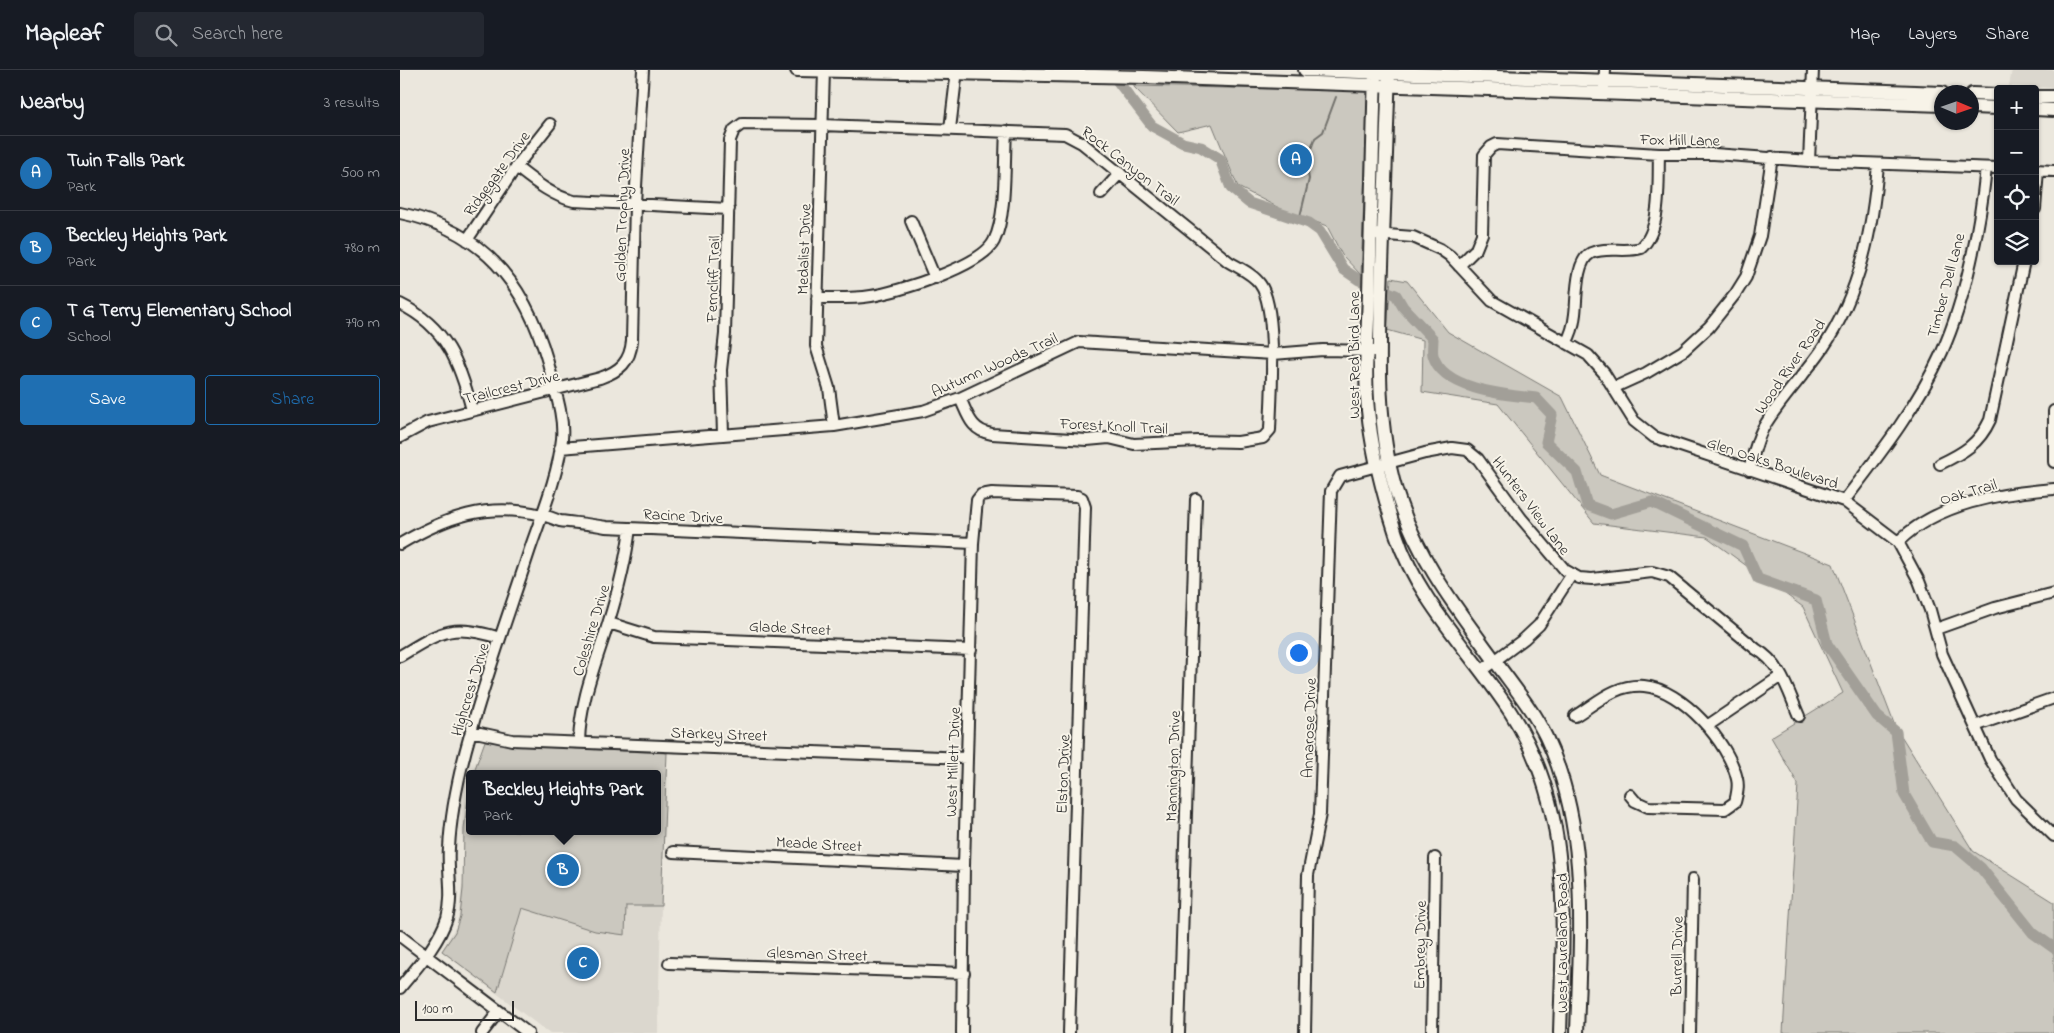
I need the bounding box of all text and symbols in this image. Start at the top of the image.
search box [134,12,484,57]
text: Mapleaf [25,17,104,52]
icon: search [152,21,180,49]
text: Search here [192,21,283,48]
text: Map [1850,22,1880,48]
text: Layers [1908,22,1958,48]
text: Share [1986,22,2029,48]
north arrow [1934,85,1979,130]
map controls [1994,85,2039,265]
button: + [1994,85,2039,130]
text: Nearby [20,88,84,118]
text: 3 results [324,91,380,115]
street label: Rock Canyon Trail [1076,121,1184,213]
street label: Ridgegate Drive [458,126,537,222]
street label: Fox Hill Lane [1639,128,1721,154]
button: − [1994,130,2039,175]
pin: A [1280,141,1312,179]
street label: Golden Trophy Drive [609,147,637,282]
text: Twin Falls Park [67,148,184,175]
text: A [31,161,41,185]
text: 500 m [341,161,380,185]
text: Park [67,175,96,199]
button: locate [1994,175,2039,220]
street label: Medalist Drive [791,202,819,295]
button: layers [1994,220,2039,265]
text: Beckley Heights Park [67,223,227,250]
street label: Timber Dell Lane [1921,230,1973,340]
street label: Ferncliff Trail [700,235,728,324]
text: B [31,236,41,260]
text: 780 m [344,236,380,260]
text: Park [67,250,96,274]
street label: West Red Bird Lane [1343,291,1367,419]
text: T G Terry Elementary School [67,298,292,325]
text: C [32,311,40,335]
text: 790 m [345,311,380,335]
street label: Wood River Road [1749,315,1832,420]
text: School [67,325,111,349]
street label: Autumn Woods Trail [928,327,1062,405]
street label: Trailcrest Drive [461,364,563,411]
button: Save [20,375,195,425]
button: Share [205,375,380,425]
street label: Forest Knoll Trail [1058,412,1169,442]
street label: Glen Oaks Boulevard [1704,431,1841,496]
street label: Hunters View Lane [1485,452,1576,561]
street label: Oak Trail [1937,473,2000,513]
street label: Racine Drive [642,503,724,531]
street label: Coleshire Drive [567,581,617,679]
street label: Glade Street [748,615,832,643]
street label: Highcrest Drive [445,639,497,739]
your location [1286,640,1312,666]
street label: Annarose Drive [1296,677,1324,779]
street label: West Millett Drive [940,706,968,818]
street label: Mannington Drive [1160,709,1188,822]
street label: Starkey Street [670,721,768,749]
street label: Elston Drive [1051,733,1077,814]
popup [466,770,661,835]
text: Beckley Heights Park [484,777,644,804]
text: Park [484,804,512,828]
street label: Meade Street [775,831,863,859]
pin: B [547,851,579,889]
street label: West Laureland Road [1551,873,1575,1013]
street label: Embrey Drive [1408,900,1434,990]
street label: Burrell Drive [1665,915,1691,997]
street label: Glesman Street [766,941,869,969]
pin: C [567,944,599,982]
scale bar [415,998,514,1021]
text: 100 m [422,999,453,1020]

